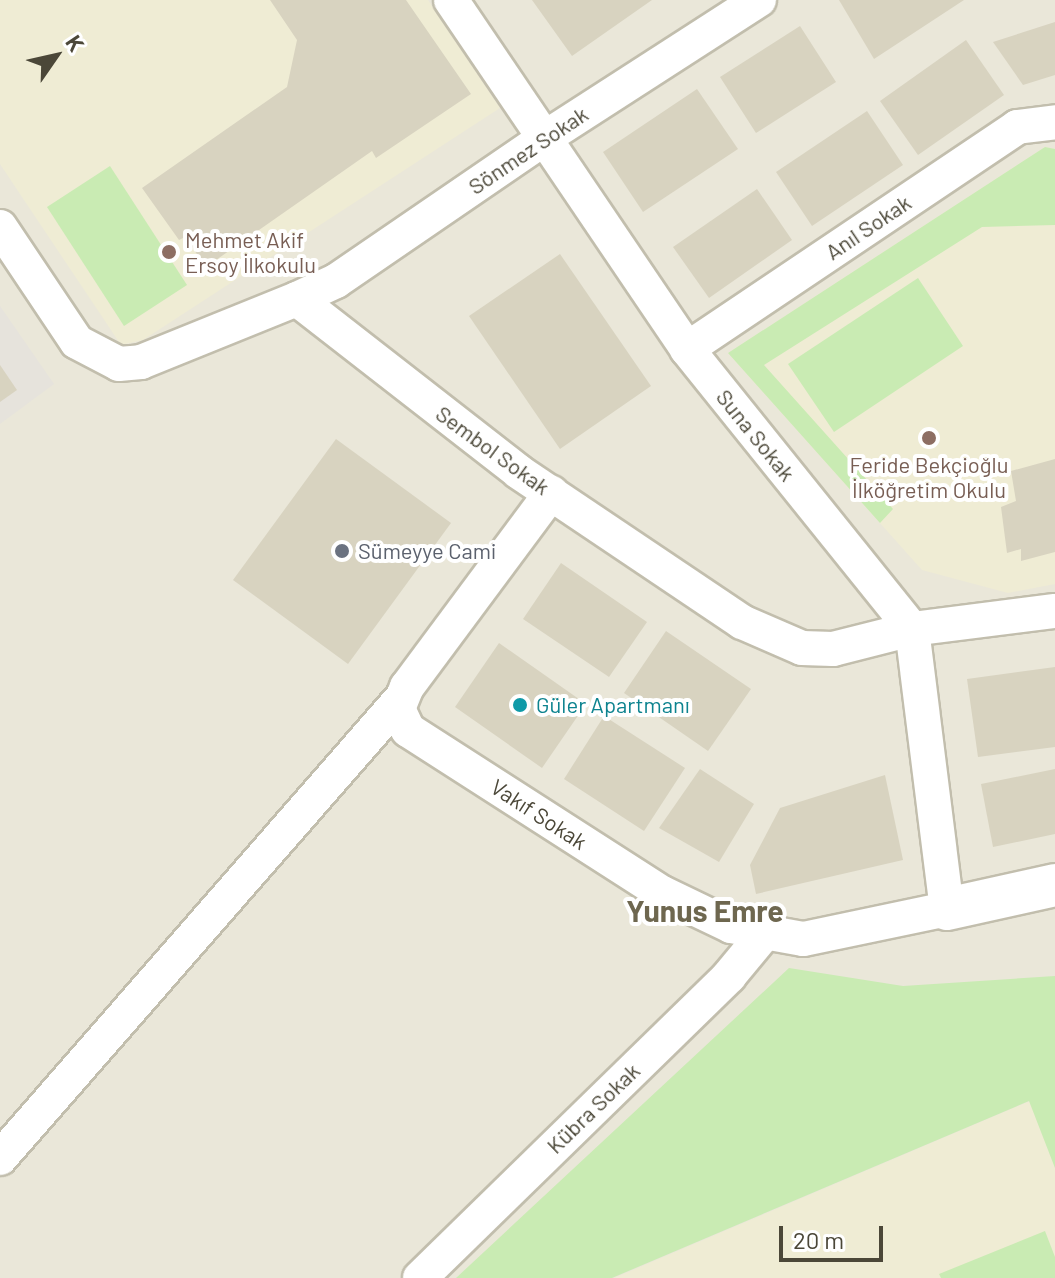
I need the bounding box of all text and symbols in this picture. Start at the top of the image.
north arrow [16,16,96,96]
text: K [61,30,91,56]
street label: Sönmez Sokak [463,100,593,200]
street label: Anıl Sokak [820,189,916,265]
place label: Mehmet Akif Ersoy İlkokulu [185,226,316,278]
marker: Mehmet Akif Ersoy İlkokulu [160,243,178,261]
street label: Suna Sokak [711,384,801,486]
street label: Sembol Sokak [431,400,555,500]
marker: Feride Bekçioğlu İlköğretim Okulu [920,429,938,447]
place label: Feride Bekçioğlu İlköğretim Okulu [850,451,1008,502]
place label: Sümeyye Cami [358,538,496,564]
marker: Sümeyye Cami [333,542,351,560]
place label: Güler Apartmanı [536,692,690,718]
marker: Güler Apartmanı [511,696,529,714]
street label: Vakıf Sokak [486,773,592,855]
district label: Yunus Emre [626,892,784,928]
street label: Kübra Sokak [541,1057,645,1159]
scale bar [783,1210,887,1260]
text: 20 m [793,1225,844,1254]

